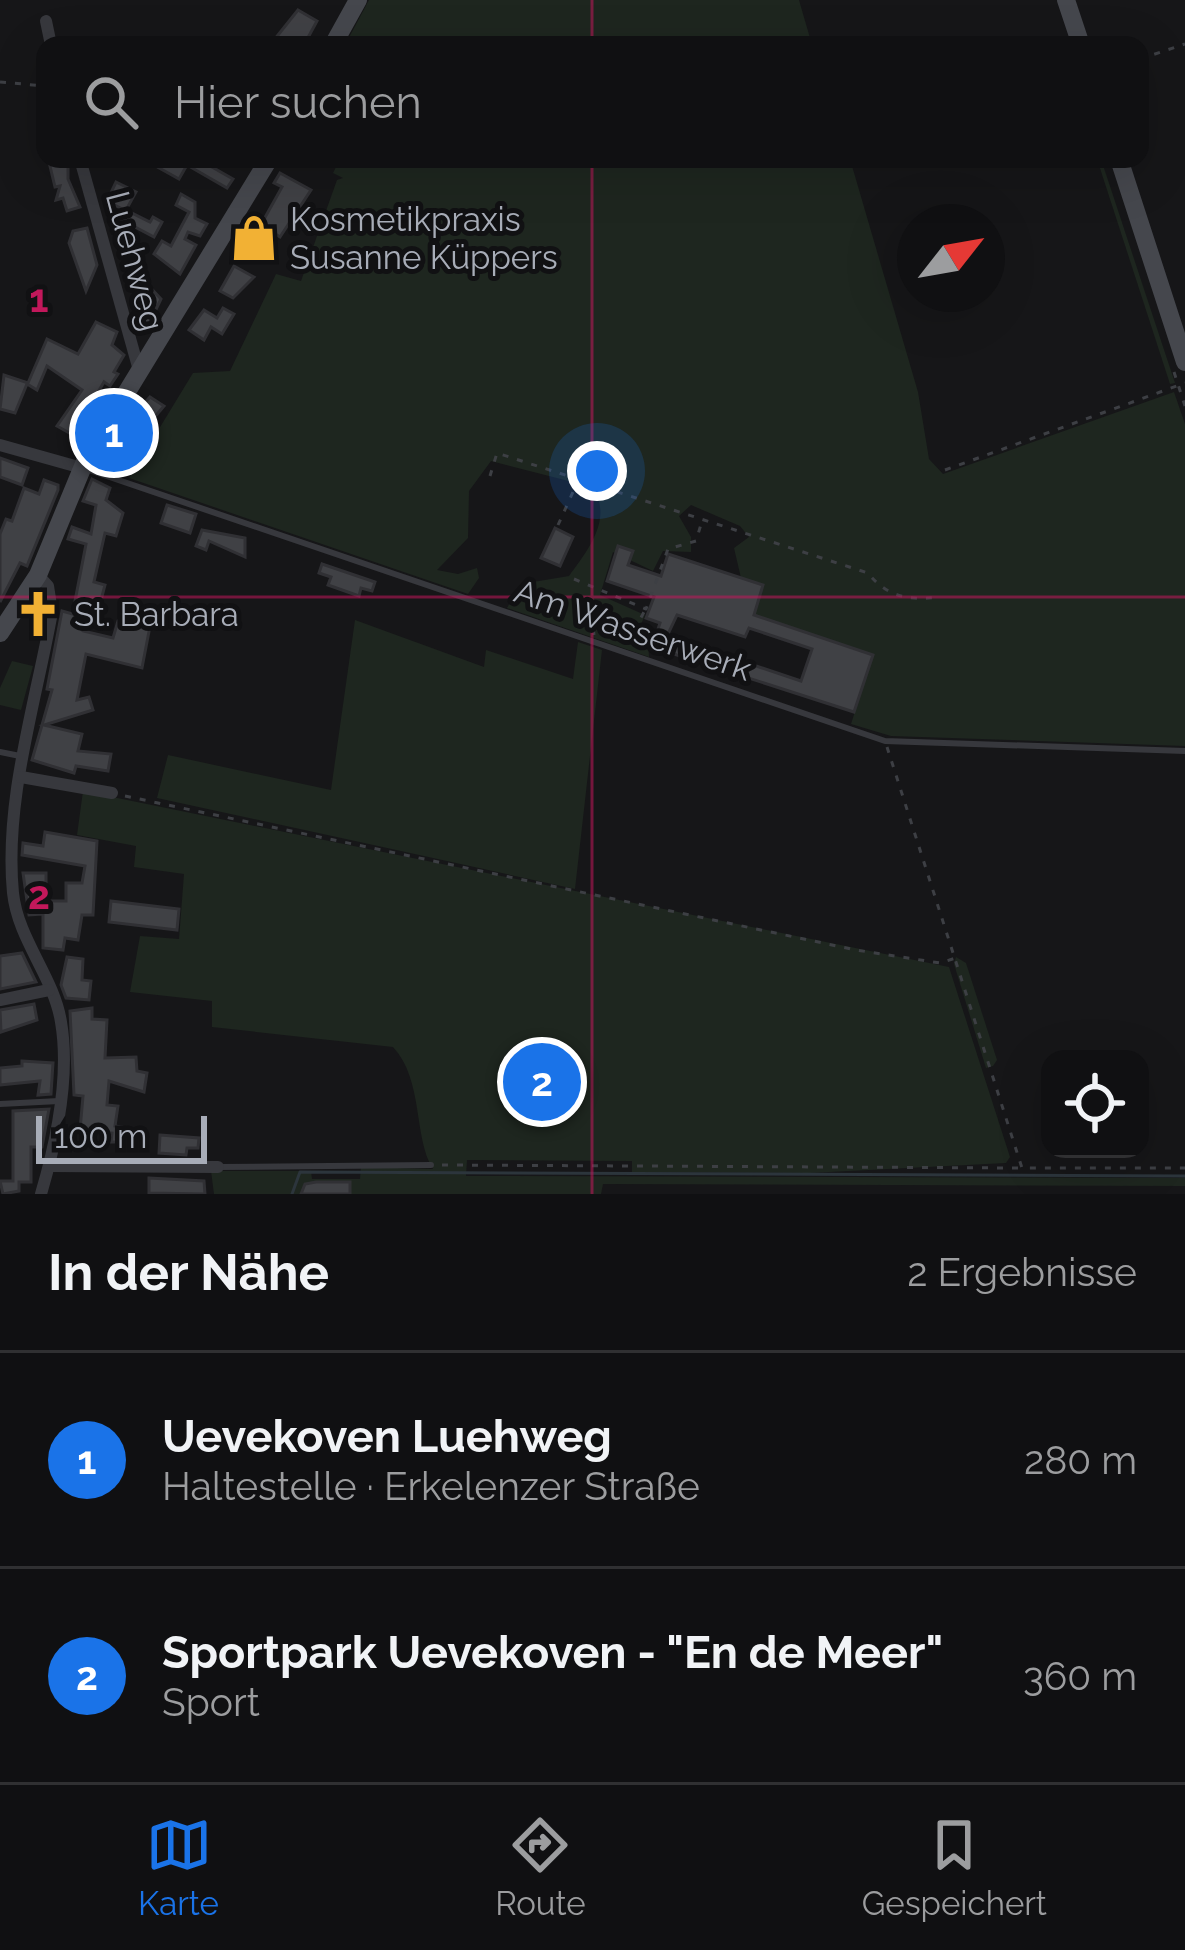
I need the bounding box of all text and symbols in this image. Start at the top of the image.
search box [36,36,1149,168]
icon: search [78,69,144,135]
text: Hier suchen [174,76,422,129]
street label: Luehweg [98,187,172,335]
place label: Kosmetikpraxis Susanne Küppers [290,200,558,277]
north arrow [897,204,1005,312]
shop icon: Kosmetikpraxis Susanne Küppers [229,213,279,263]
text: 1 [29,275,49,321]
pin: 1 [75,388,153,478]
your location [567,441,627,501]
street label: Am Wasserwerk [509,571,757,689]
church icon: St. Barbara [13,589,63,639]
place label: St. Barbara [74,595,239,634]
text: 2 [28,872,50,918]
pin: 2 [503,1037,581,1127]
map controls [1041,1050,1149,1158]
button: locate [1041,1050,1149,1158]
scale bar [36,1110,207,1163]
text: 100 m [54,1117,147,1156]
text: In der Nähe [48,1242,329,1302]
text: 2 Ergebnisse [907,1249,1137,1295]
text: Uevekoven Luehweg [162,1410,612,1463]
text: 1 [77,1437,97,1483]
text: 280 m [1024,1437,1137,1483]
text: Haltestelle · Erkelenzer Straße [162,1463,700,1509]
text: Sportpark Uevekoven - "En de Meer" [162,1626,943,1679]
text: 2 [76,1653,98,1699]
text: 360 m [1023,1653,1137,1699]
text: Sport [162,1679,260,1725]
tab: Karte [138,1812,219,1923]
tab: Route [495,1812,586,1923]
tab: Gespeichert [862,1812,1047,1923]

